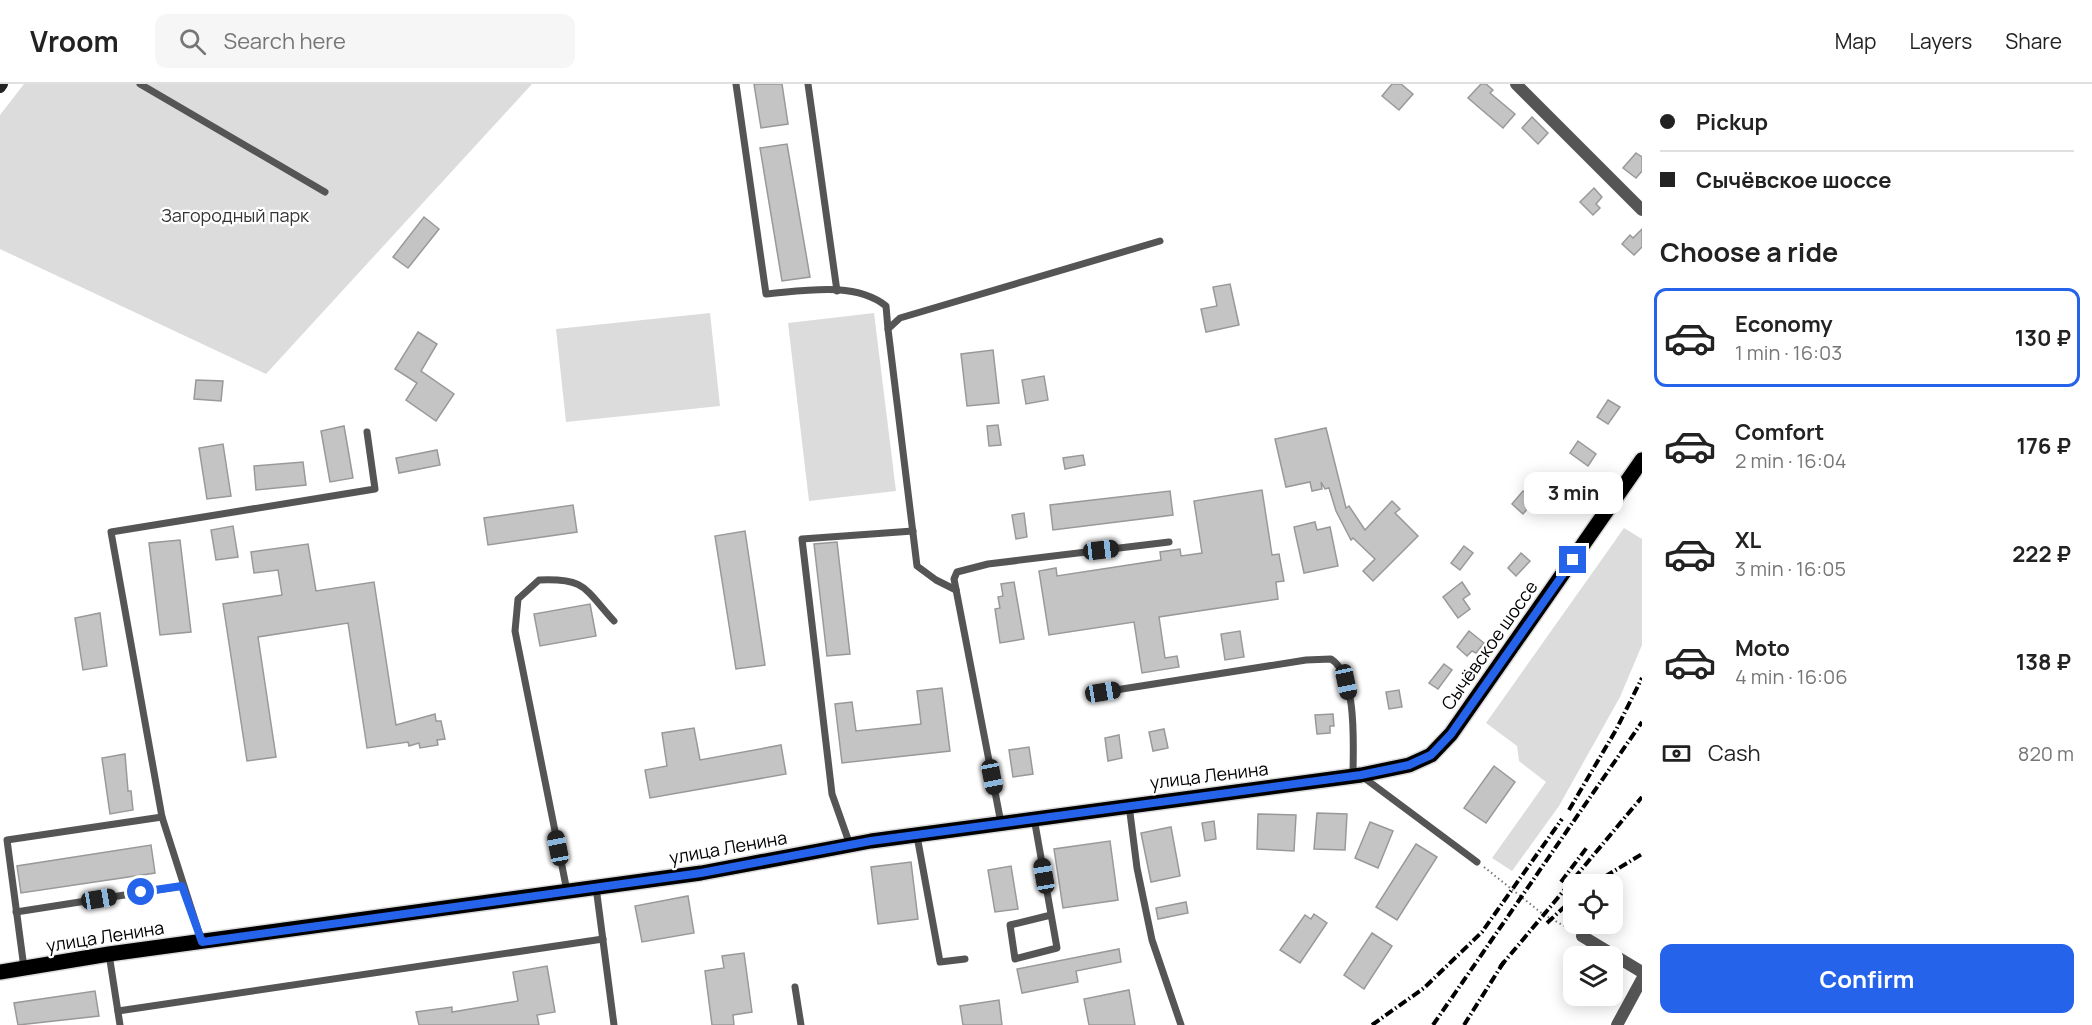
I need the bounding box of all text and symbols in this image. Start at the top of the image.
search box [155,14,575,68]
text: Vroom [30,22,119,60]
icon: search [176,25,209,58]
text: Search here [224,26,346,56]
text: Map [1835,27,1876,55]
text: Layers [1909,27,1972,55]
text: Share [2005,27,2062,55]
text: Pickup [1696,107,1768,137]
text: Сычёвское шоссе [1696,165,1891,195]
park label: Загородный парк [161,203,310,227]
text: Choose a ride [1660,233,1838,270]
text: Economy [1735,309,1833,339]
icon: car [1663,311,1717,365]
text: 130 ₽ [2015,323,2071,353]
text: 1 min · 16:03 [1735,339,1842,366]
text: Comfort [1735,417,1824,447]
icon: car [1663,419,1717,473]
text: 176 ₽ [2016,431,2071,461]
text: 2 min · 16:04 [1735,447,1847,474]
callout: 3 min [1524,473,1622,515]
text: 3 min [1548,479,1599,506]
text: XL [1735,525,1761,555]
icon: car [1663,527,1717,581]
car [1082,539,1120,561]
text: 222 ₽ [2012,539,2071,569]
route end [1559,546,1586,573]
text: 3 min · 16:05 [1735,555,1846,582]
street label: Сычёвское шоссе [1435,576,1543,714]
text: Moto [1735,633,1790,663]
icon: car [1663,635,1717,689]
text: 138 ₽ [2016,647,2071,677]
car [1333,663,1359,701]
text: 4 min · 16:06 [1735,663,1848,690]
car [1084,680,1122,704]
icon: cash [1660,737,1693,770]
text: Cash [1708,738,1761,768]
text: 820 m [2018,740,2074,767]
street label: улица Ленина [1148,756,1270,794]
car [980,758,1004,796]
street label: улица Ленина [667,825,789,869]
car [546,829,570,867]
car [1032,857,1056,895]
map controls [1563,874,1623,1006]
button: locate [1563,874,1623,934]
route start [127,878,154,905]
car [80,887,118,911]
street label: улица Ленина [44,915,166,957]
button: Confirm [1660,944,2074,1013]
button: layers [1563,946,1623,1006]

